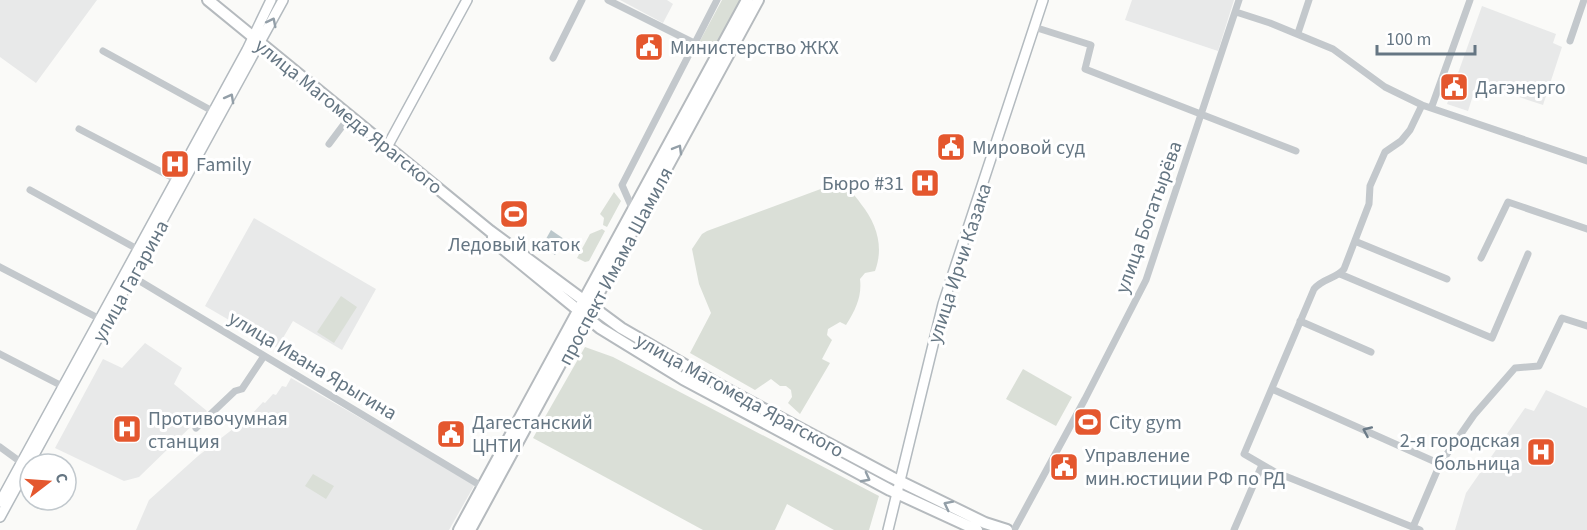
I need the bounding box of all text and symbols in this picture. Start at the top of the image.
one-way arrow [265,18,276,28]
scale bar [1377,18,1474,56]
text: 100 m [1386,27,1431,52]
public building icon: Министерство ЖКХ [633,31,665,63]
street label: улица Магомеда Ярагского [249,32,448,201]
place label: Министерство ЖКХ [670,34,839,62]
public building icon: Дагэнерго [1438,71,1470,103]
place label: Дагэнерго [1475,74,1566,102]
one-way arrow [223,94,234,104]
public building icon: Мировой суд [935,131,967,163]
place label: Мировой суд [972,134,1086,162]
street label: улица Богатырёва [1108,137,1189,297]
one-way arrow [671,145,683,155]
hospital icon: Family [159,148,191,180]
place label: Family [196,151,252,179]
street label: проспект Имама Шамиля [552,162,680,371]
hospital icon: Бюро #31 [909,167,941,199]
place label: Бюро #31 [822,170,904,198]
street label: улица Ирчи Казака [921,180,999,347]
sports icon: Ледовый каток [498,198,530,230]
street label: улица Гагарина [86,215,176,348]
place label: Ледовый каток [448,231,580,259]
street label: улица Ивана Ярыгина [223,304,402,427]
street label: улица Магомеда Ярагского [630,327,849,465]
place label: Противочумная станция [148,405,288,456]
sports icon: City gym [1072,406,1104,438]
place label: Дагестанский ЦНТИ [472,409,593,460]
place label: City gym [1109,409,1182,437]
hospital icon: Противочумная станция [111,413,143,445]
public building icon: Дагестанский ЦНТИ [435,418,467,450]
one-way arrow [1362,427,1373,439]
place label: 2-я городская больница [1400,427,1520,478]
hospital icon: 2-я городская больница [1525,436,1557,468]
place label: Управление мин.юстиции РФ по РД [1085,442,1286,493]
public building icon: Управление мин.юстиции РФ по РД [1048,451,1080,483]
north arrow [18,452,78,512]
text: С [50,470,73,486]
one-way arrow [860,471,871,482]
one-way arrow [944,500,955,512]

